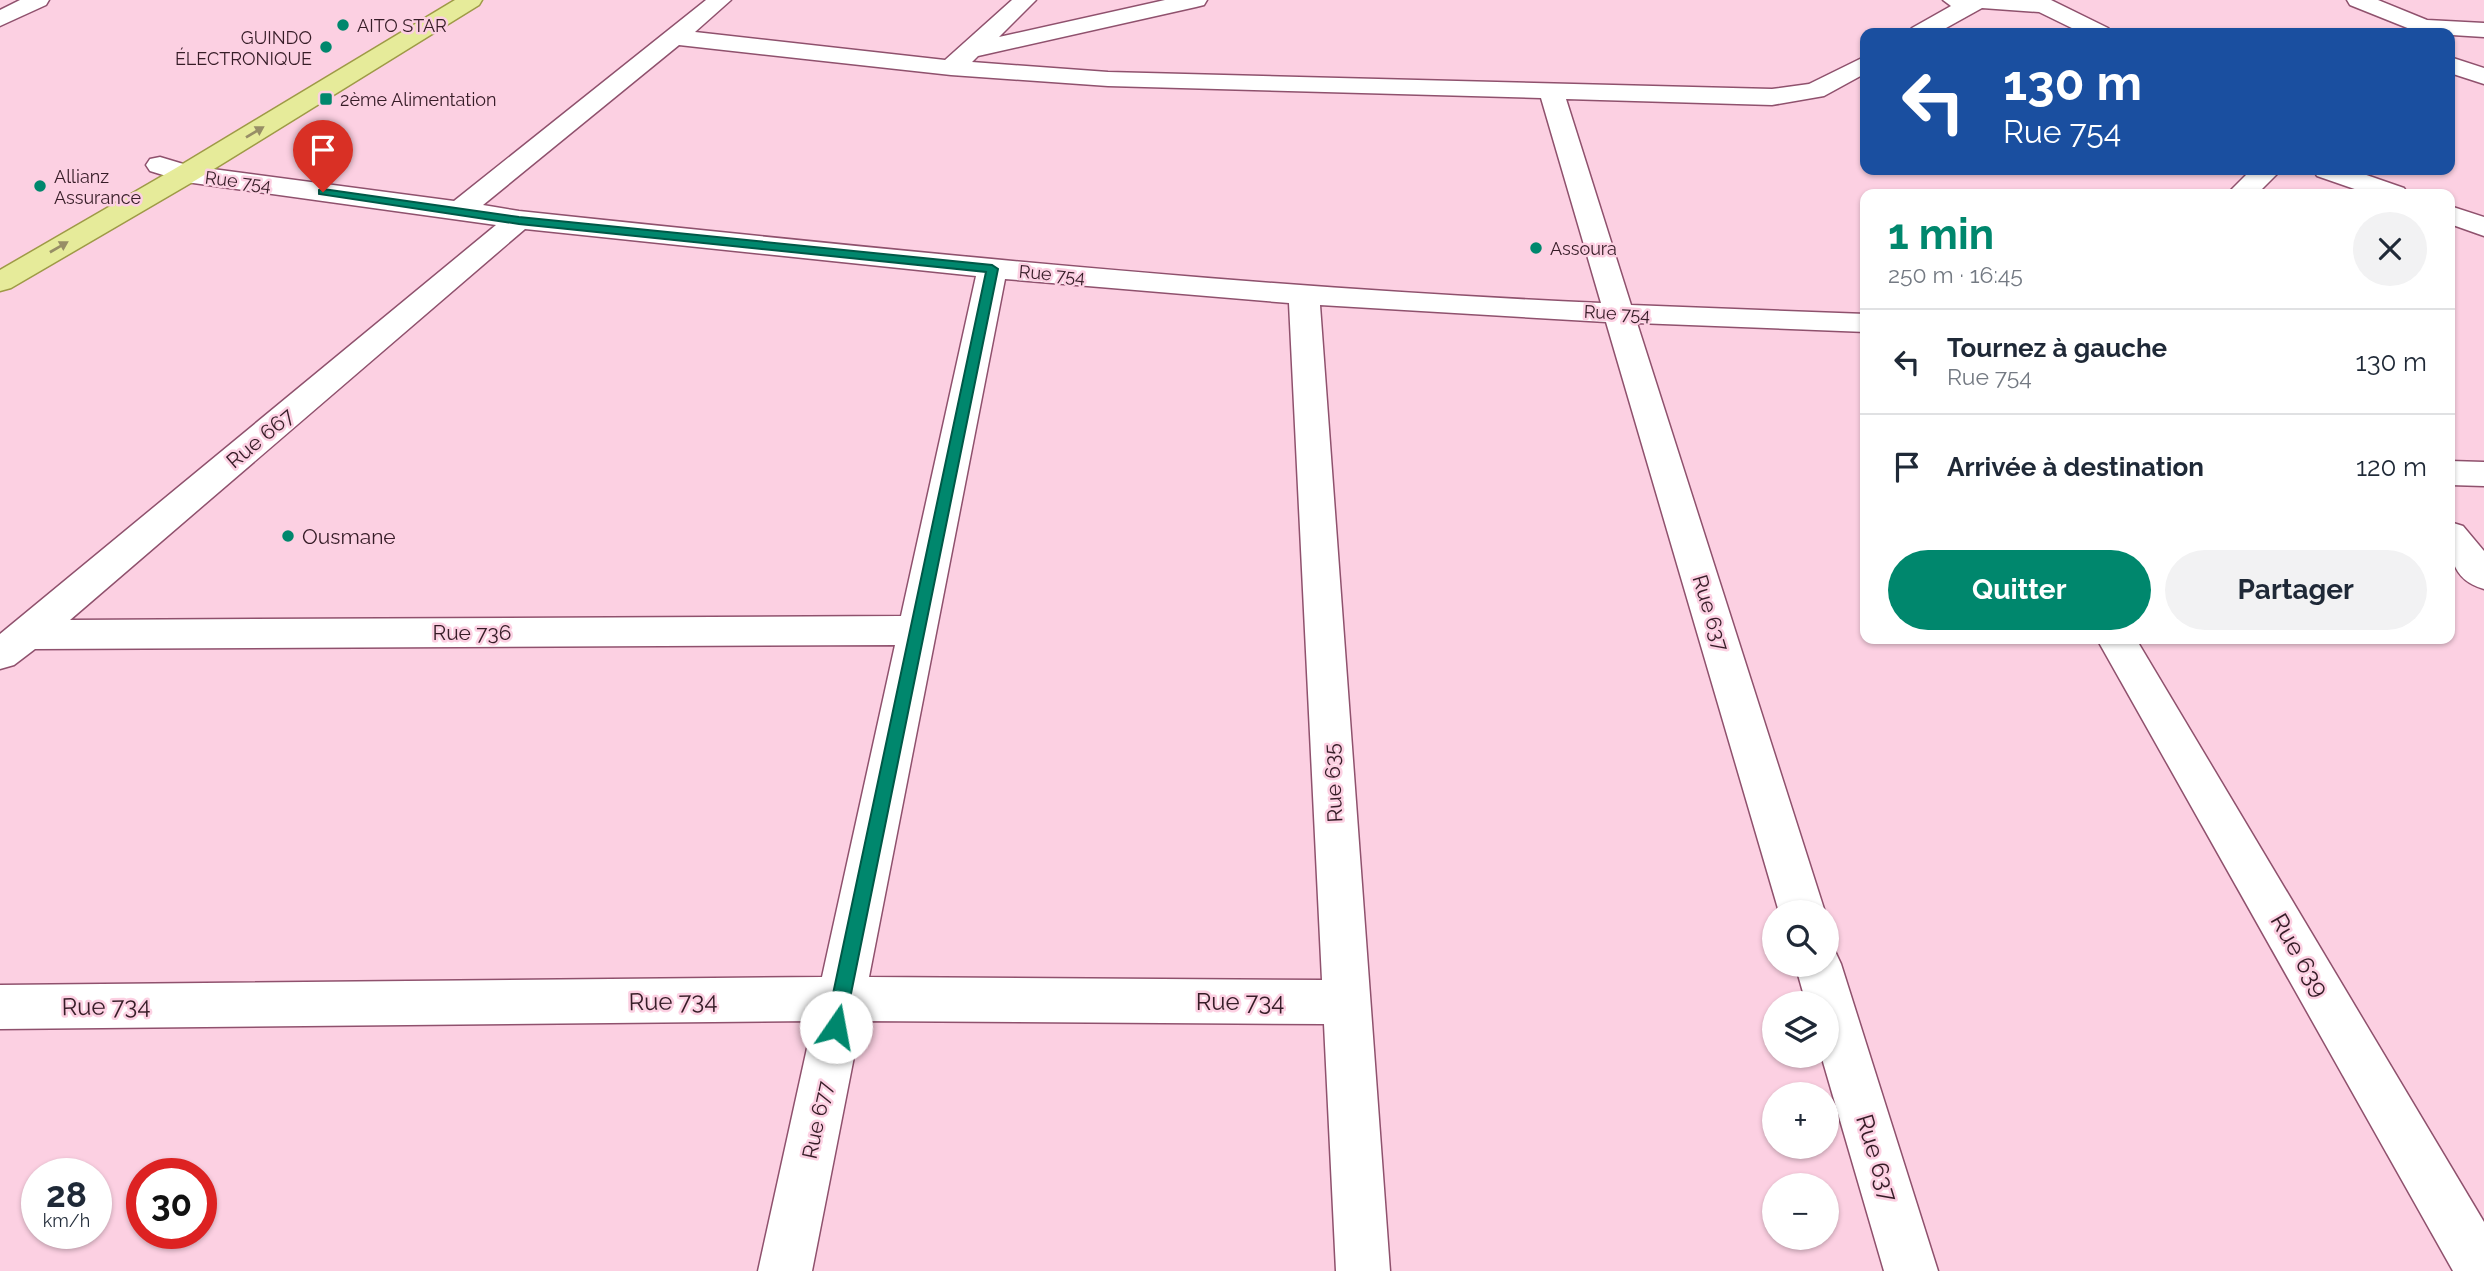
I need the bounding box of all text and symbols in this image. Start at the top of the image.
place label: AITO STAR [357,15,447,36]
marker: AITO STAR [335,17,351,33]
place label: GUINDO ÉLECTRONIQUE [175,27,312,69]
marker: GUINDO ÉLECTRONIQUE [318,39,334,55]
text: 130 m [2003,54,2142,111]
icon: left [1888,56,1979,147]
place label: 2ème Alimentation [340,89,497,110]
marker: 2ème Alimentation [318,91,334,107]
text: Rue 754 [2003,113,2121,150]
pin [293,120,353,192]
one-way arrow [246,126,265,138]
icon: arrive [304,131,342,169]
place label: Allianz Assurance [54,166,141,208]
street label: Rue 754 [204,167,272,195]
marker: Allianz Assurance [32,178,48,194]
text: 1 min [1888,210,1994,259]
button: close [2353,212,2427,286]
place label: Assoura [1550,238,1617,259]
marker: Assoura [1528,240,1544,256]
one-way arrow [49,242,69,254]
street label: Rue 754 [1018,261,1086,287]
text: 250 m · 16:45 [1888,261,2023,288]
street label: Rue 754 [1583,301,1651,325]
text: Tournez à gauche [1947,333,2167,363]
icon: left [1888,343,1926,381]
text: 130 m [2356,347,2427,377]
text: Rue 754 [1947,363,2032,390]
street label: Rue 667 [221,402,299,473]
icon: arrive [1888,448,1926,486]
text: Arrivée à destination [1947,452,2204,482]
text: 120 m [2356,452,2427,482]
place label: Ousmane [302,524,396,549]
marker: Ousmane [280,528,296,544]
button: Quitter [1888,550,2151,630]
button: Partager [2165,550,2427,630]
street label: Rue 637 [1688,572,1735,655]
street label: Rue 736 [433,620,511,645]
street label: Rue 635 [1318,743,1348,823]
map controls [1762,900,1839,1250]
button: search [1762,900,1839,977]
street label: Rue 639 [2265,908,2335,1002]
street label: Rue 734 [628,986,718,1016]
street label: Rue 734 [1196,987,1284,1016]
position arrow [799,990,873,1064]
street label: Rue 734 [61,991,151,1021]
button: layers [1762,991,1839,1068]
street label: Rue 677 [797,1078,838,1161]
button: + [1762,1082,1839,1159]
street label: Rue 637 [1850,1111,1904,1205]
speed limit sign: 30 [126,1158,217,1249]
button: − [1762,1173,1839,1250]
text: 28 [46,1174,87,1215]
text: km/h [43,1210,90,1231]

